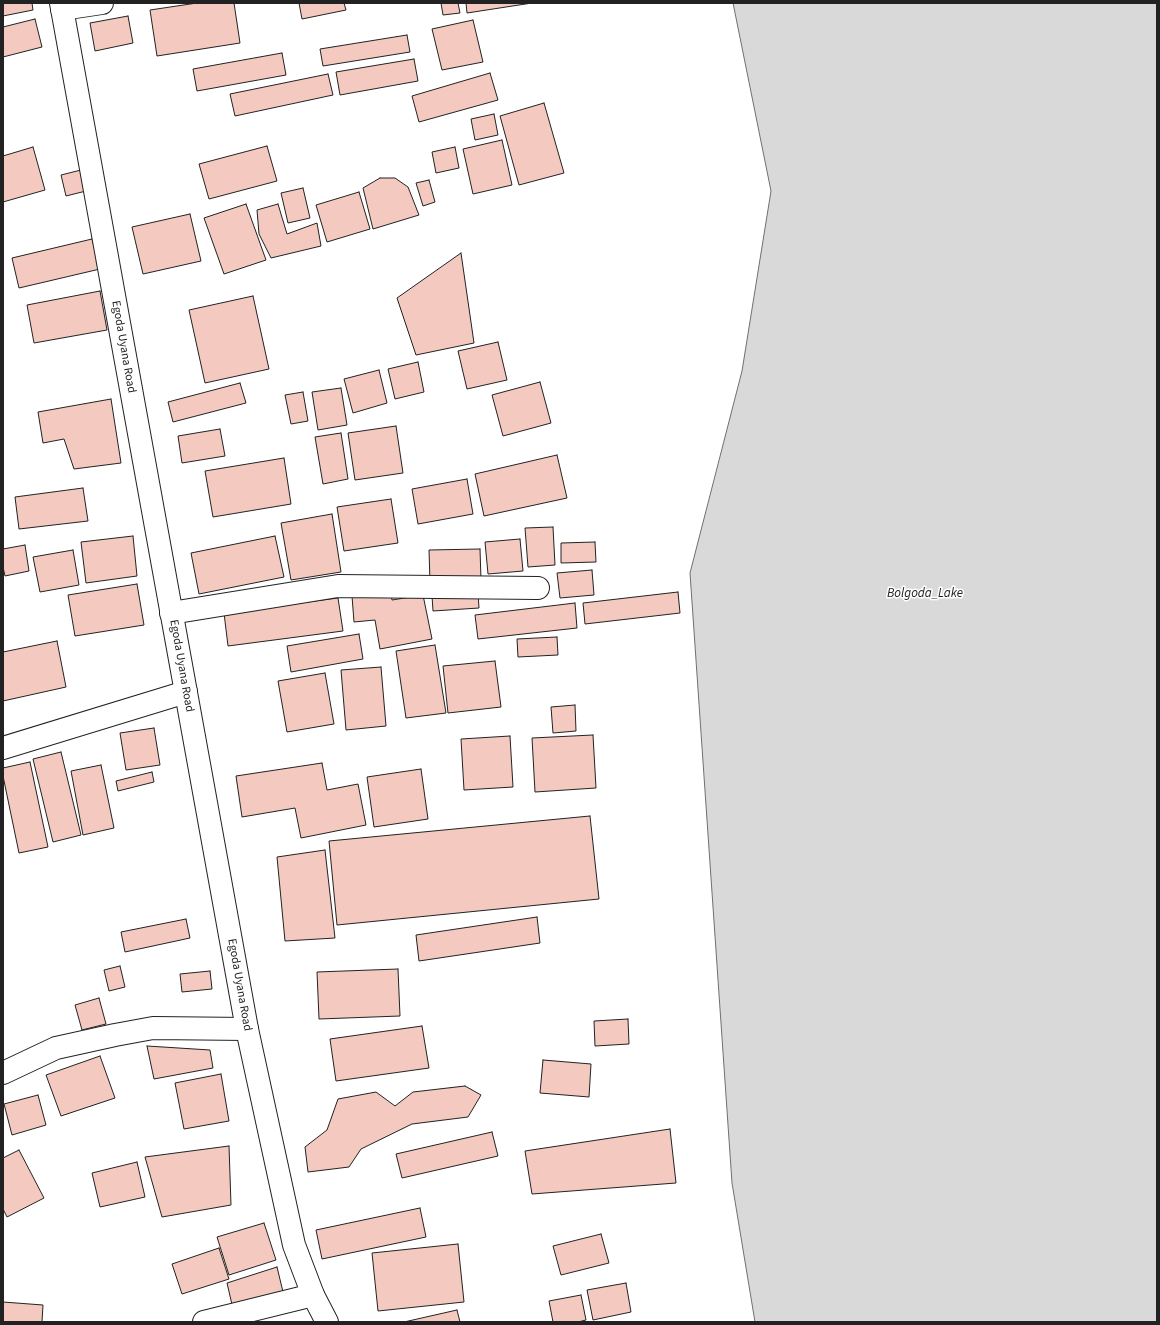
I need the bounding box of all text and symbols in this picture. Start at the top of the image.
street label: Egoda Uyana Road [108,300,138,394]
water label: Bolgoda_Lake [887,586,963,602]
street label: Egoda Uyana Road [166,619,196,713]
street label: Egoda Uyana Road [224,938,254,1032]

